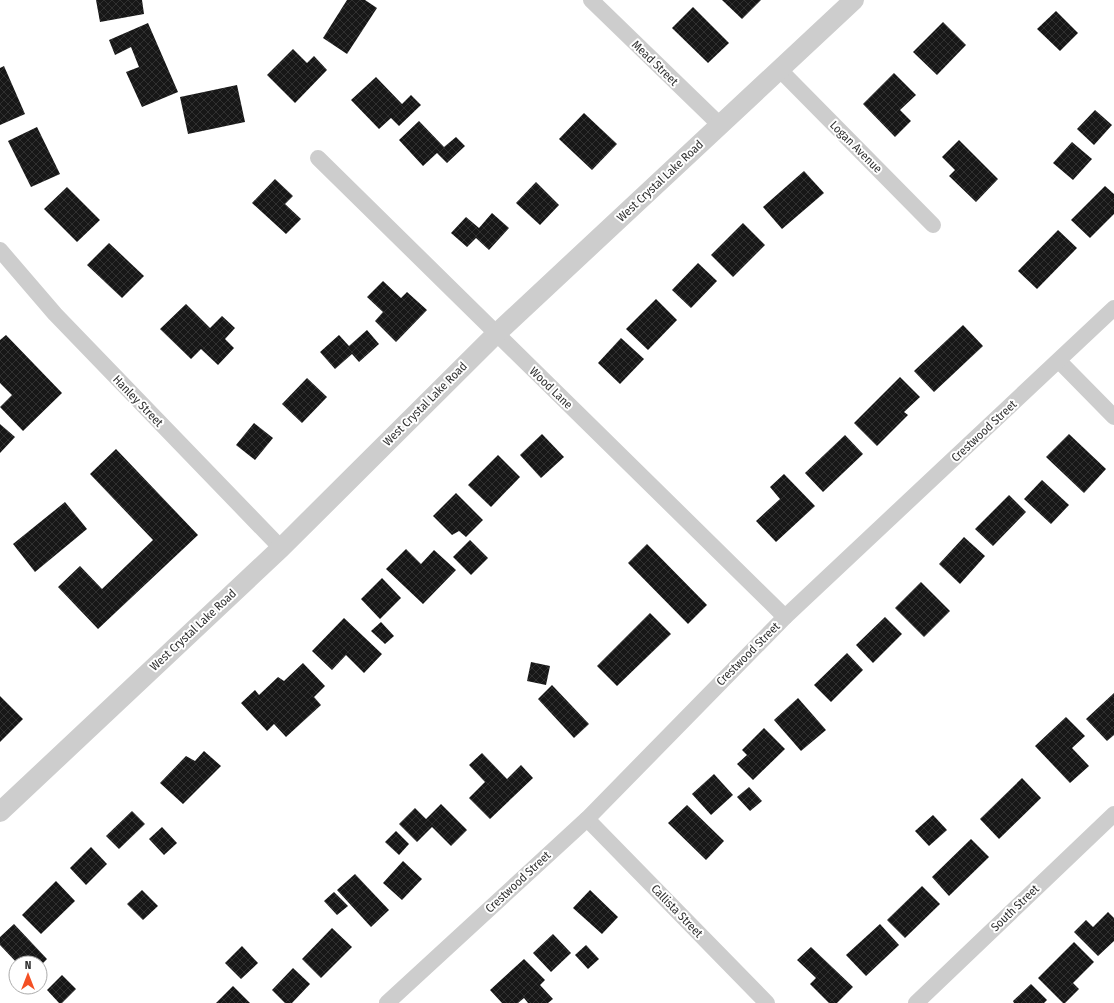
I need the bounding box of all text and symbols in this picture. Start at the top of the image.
street label: Mead Street [629,37,681,89]
street label: Logan Avenue [827,118,885,176]
street label: West Crystal Lake Road [614,137,706,225]
street label: West Crystal Lake Road [380,359,470,449]
street label: Wood Lane [527,364,575,412]
street label: Hanley Street [110,372,166,430]
street label: Crestwood Street [949,397,1020,465]
street label: West Crystal Lake Road [147,586,239,674]
street label: Crestwood Street [713,619,783,689]
street label: Crestwood Street [483,848,554,916]
street label: Callista Street [648,882,706,940]
street label: South Street [988,882,1042,934]
north arrow [8,955,48,995]
text: N [25,959,31,972]

